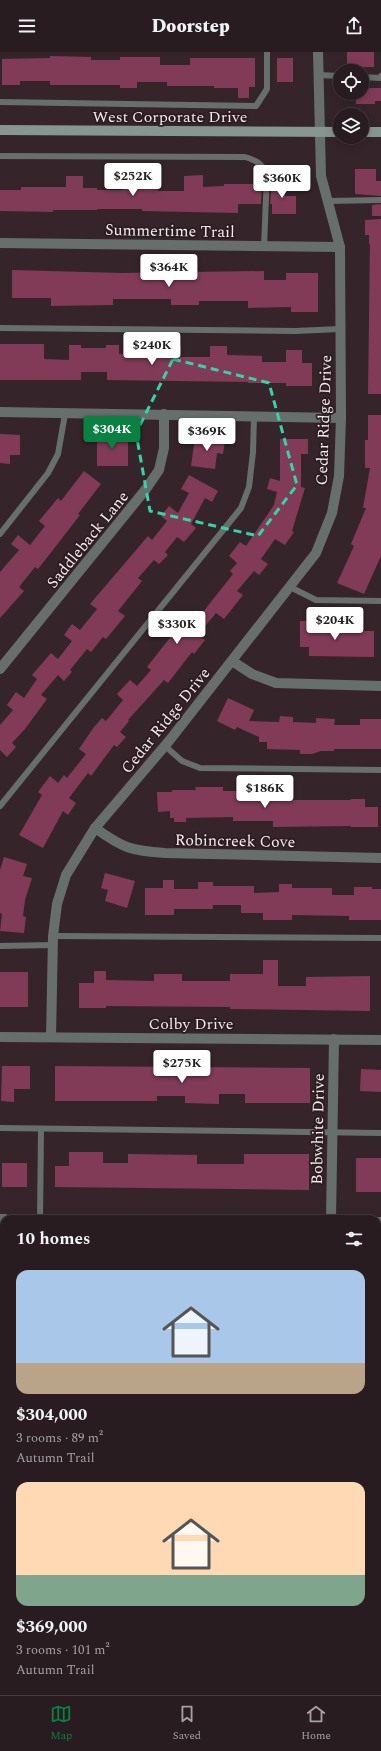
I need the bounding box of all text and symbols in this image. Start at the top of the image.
text: Doorstep [151,13,230,40]
icon: menu [16,15,38,37]
icon: share [343,15,365,37]
map controls [333,64,369,144]
button: locate [333,64,369,100]
street label: West Corporate Drive [93,105,247,129]
button: layers [333,108,369,144]
pin: $252K [105,163,161,197]
pin: $360K [254,165,310,199]
text: $252K [113,166,153,186]
text: $360K [262,168,302,188]
street label: Summertime Trail [105,218,235,244]
pin: $364K [141,254,197,288]
text: $364K [149,257,189,277]
pin: $240K [124,332,180,366]
text: $240K [132,335,172,355]
street label: Cedar Ridge Drive [310,354,338,486]
pin: $304K [84,416,140,450]
pin: $369K [179,418,235,452]
text: $304K [92,419,132,439]
text: $369K [187,421,227,441]
street label: Saddleback Lane [41,486,135,594]
pin: $204K [307,607,363,641]
text: $204K [315,610,355,630]
pin: $330K [149,611,205,645]
text: $330K [157,614,197,634]
street label: Cedar Ridge Drive [115,662,216,779]
pin: $186K [237,775,293,809]
text: $186K [245,778,285,798]
street label: Robincreek Cove [175,828,295,854]
street label: Colby Drive [149,1012,233,1036]
pin: $275K [154,1050,210,1084]
text: $275K [162,1053,202,1073]
street label: Bobwhite Drive [305,1073,331,1185]
text: 10 homes [16,1226,90,1252]
icon: filters [343,1228,365,1250]
icon: home [155,1296,227,1368]
text: $304,000 [16,1402,87,1428]
text: 3 rooms · 89 m² [16,1428,103,1448]
text: Autumn Trail [16,1448,95,1468]
icon: home [155,1508,227,1580]
text: $369,000 [16,1614,87,1640]
text: 3 rooms · 101 m² [16,1640,110,1660]
text: Autumn Trail [16,1660,95,1680]
tab: Map [50,1703,72,1744]
tab: Saved [173,1703,201,1744]
tab: Home [301,1703,331,1744]

